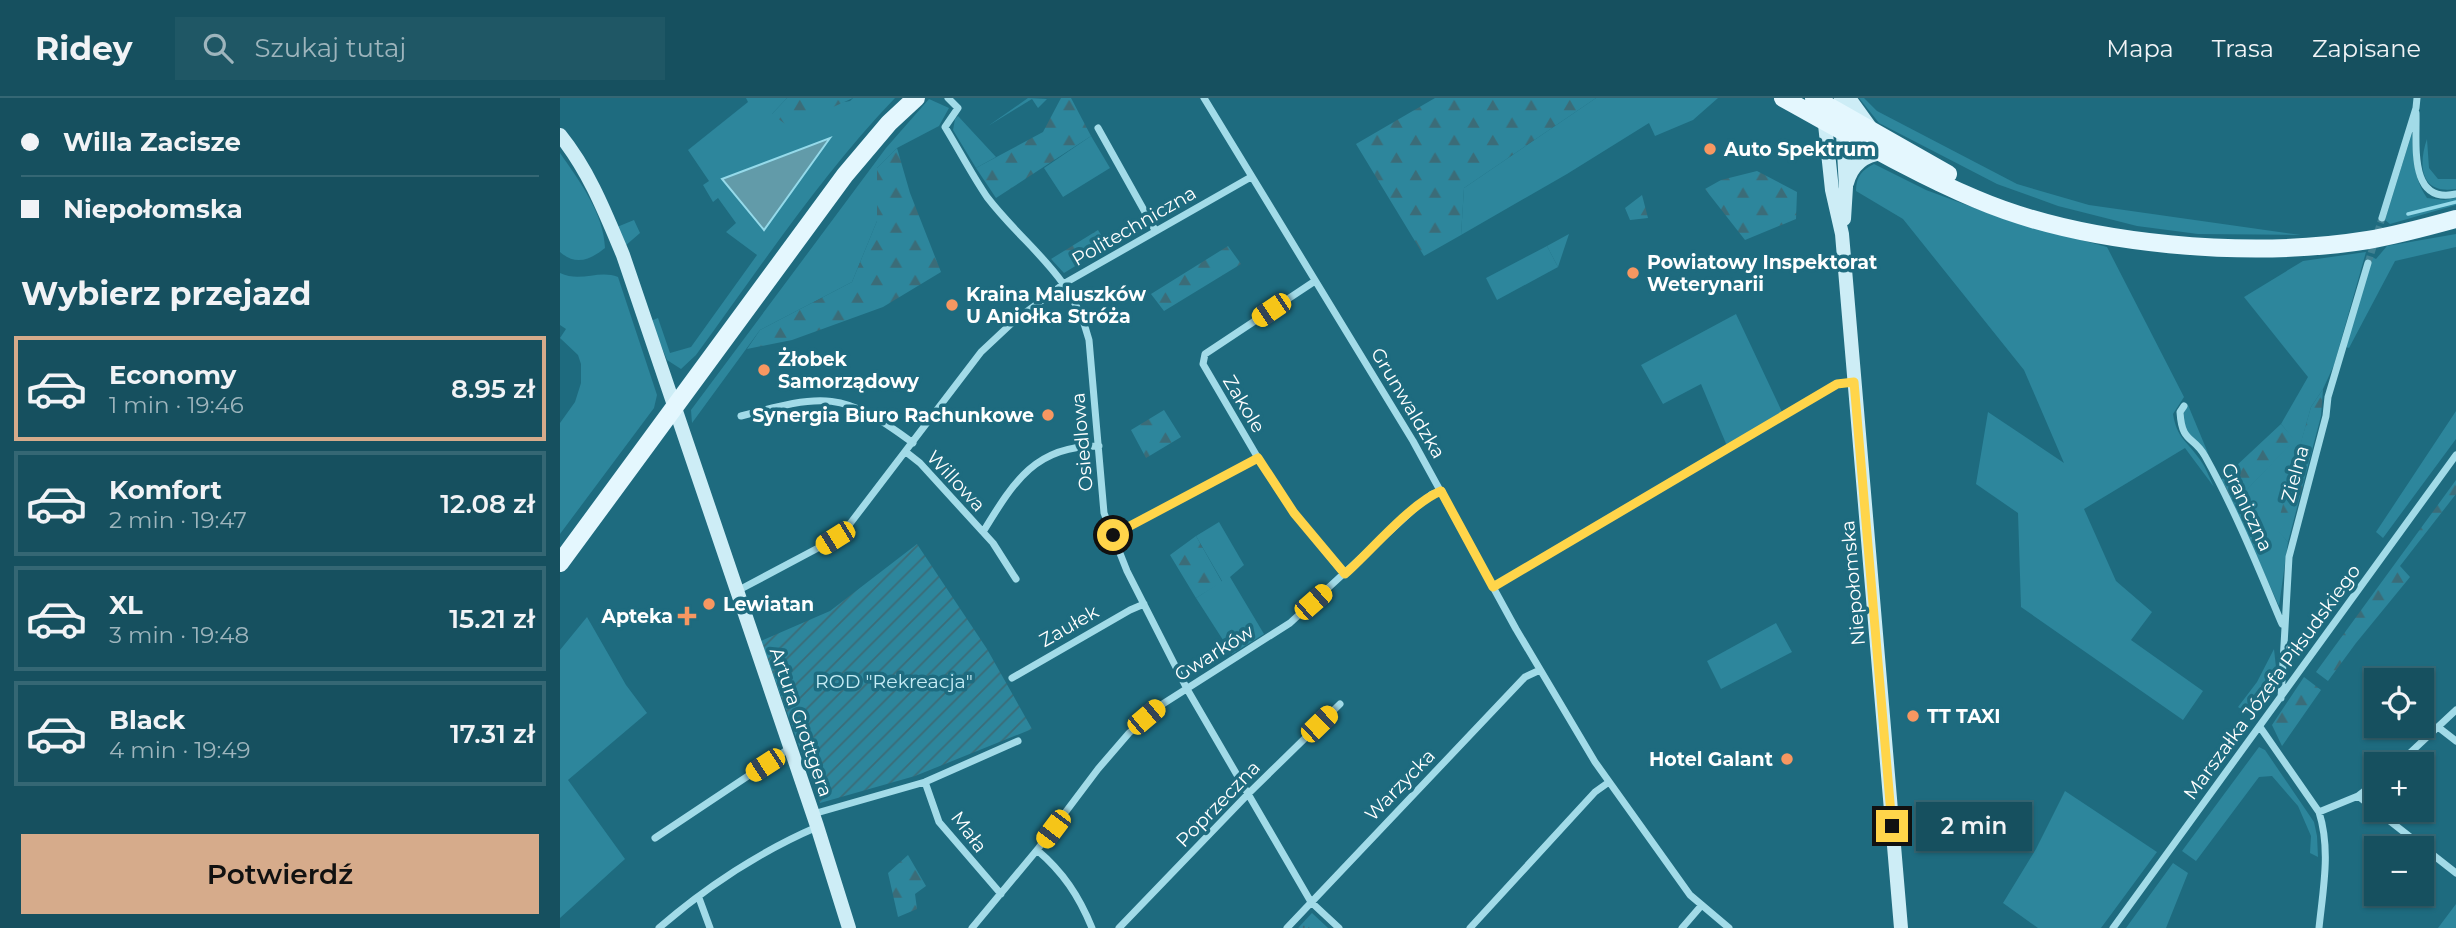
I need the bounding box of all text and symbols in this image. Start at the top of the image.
search box [175,17,665,80]
text: Ridey [35,28,133,68]
icon: search [199,29,237,67]
text: Szukaj tutaj [255,32,406,64]
text: Mapa [2106,34,2174,63]
text: Trasa [2212,34,2274,63]
text: Zapisane [2312,34,2421,63]
text: Willa Zacisze [63,126,241,158]
place label: Auto Spektrum [1723,138,1876,161]
marker: Auto Spektrum [1702,141,1718,157]
street label: Politechniczna [1068,181,1200,271]
text: Niepołomska [63,193,243,225]
place label: Powiatowy Inspektorat Weterynarii [1647,251,1877,296]
marker: Powiatowy Inspektorat Weterynarii [1625,265,1641,281]
text: Wybierz przejazd [21,274,311,313]
place label: Kraina Maluszków U Aniołka Stróża [966,283,1146,328]
car [1248,290,1295,330]
marker: Kraina Maluszków U Aniołka Stróża [944,297,960,313]
street label: Grunwaldzka [1366,343,1450,463]
place label: Żłobek Samorządowy [778,347,919,393]
icon: car [25,357,88,420]
text: Economy [109,359,236,391]
marker: Żłobek Samorządowy [756,362,772,378]
street label: Zakole [1218,371,1270,437]
text: 8.95 zł [451,373,535,405]
text: 1 min · 19:46 [109,391,244,419]
street label: Osiedlowa [1066,392,1098,492]
place label: Synergia Biuro Rachunkowe [752,404,1034,427]
marker: Synergia Biuro Rachunkowe [1040,407,1056,423]
street label: Zielna [2276,443,2314,505]
street label: Willowa [922,446,990,516]
street label: Graniczna [2216,459,2278,555]
icon: car [25,472,88,535]
text: Komfort [109,474,222,506]
text: 12.08 zł [440,488,535,520]
text: 2 min · 19:47 [109,506,247,534]
car [812,518,859,558]
route start [1097,519,1129,551]
street label: Niepołomska [1836,519,1870,647]
street label: Marszałka Józefa Piłsudskiego [2179,560,2365,804]
car [1291,580,1336,624]
icon: car [25,587,88,650]
text: XL [109,589,143,621]
place label: Lewiatan [723,593,814,616]
marker: Lewiatan [701,596,717,612]
street label: Zaułek [1035,600,1103,652]
text: 15.21 zł [449,603,535,635]
place label: Apteka [600,605,673,628]
marker: Apteka [679,608,695,624]
street label: Gwarków [1170,620,1258,686]
text: 3 min · 19:48 [109,621,249,649]
street label: Artura Grottgera [765,644,837,800]
map controls [2364,668,2434,906]
button: locate [2364,668,2434,738]
park label: ROD "Rekreacja" [815,670,973,693]
car [1124,695,1169,739]
icon: car [25,702,88,765]
car [1297,702,1342,746]
text: Black [109,704,185,736]
place label: TT TAXI [1927,705,2000,728]
marker: TT TAXI [1905,708,1921,724]
text: 17.31 zł [450,718,535,750]
text: 4 min · 19:49 [109,736,250,764]
street label: Warzycka [1360,744,1440,826]
car [742,745,789,785]
place label: Hotel Galant [1649,748,1773,771]
marker: Hotel Galant [1779,751,1795,767]
button: + [2364,752,2434,822]
street label: Poprzeczna [1171,756,1265,852]
callout: 2 min [1916,802,2032,850]
car [1032,806,1075,852]
street label: Mała [946,807,992,857]
route end [1876,810,1908,842]
text: 2 min [1941,812,2007,840]
button: Potwierdź [21,834,539,914]
button: − [2364,836,2434,906]

